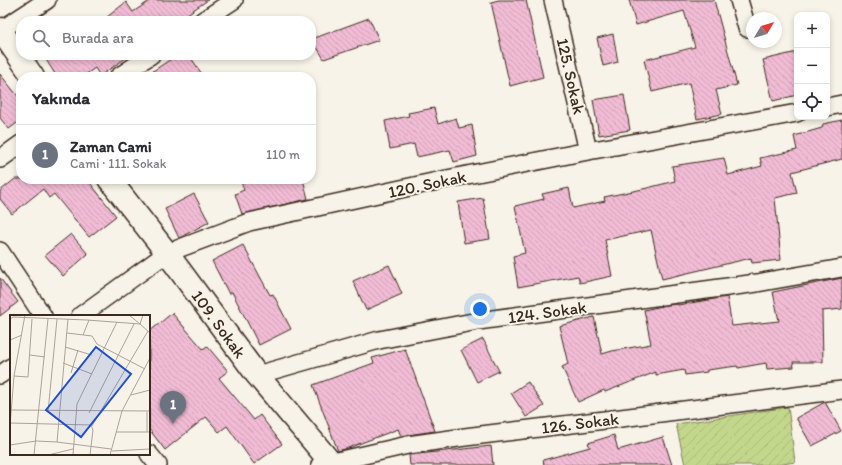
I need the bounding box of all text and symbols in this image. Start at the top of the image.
north arrow [746,12,782,48]
map controls [794,12,830,120]
button: + [794,12,830,48]
search box [16,16,316,60]
icon: search [30,27,52,49]
text: Burada ara [62,29,134,47]
street label: 125. Sokak [553,36,590,116]
button: − [794,48,830,84]
button: locate [794,84,830,120]
text: Yakında [32,88,90,108]
text: Zaman Cami [70,138,152,156]
text: 1 [42,147,48,162]
text: 110 m [266,147,300,162]
text: Cami · 111. Sokak [70,156,166,171]
street label: 120. Sokak [386,166,468,202]
street label: 109. Sokak [188,286,251,362]
street label: 124. Sokak [506,297,588,327]
your location [470,299,490,319]
inset map [10,315,150,455]
pin: 1 [160,391,186,424]
street label: 126. Sokak [540,408,620,438]

